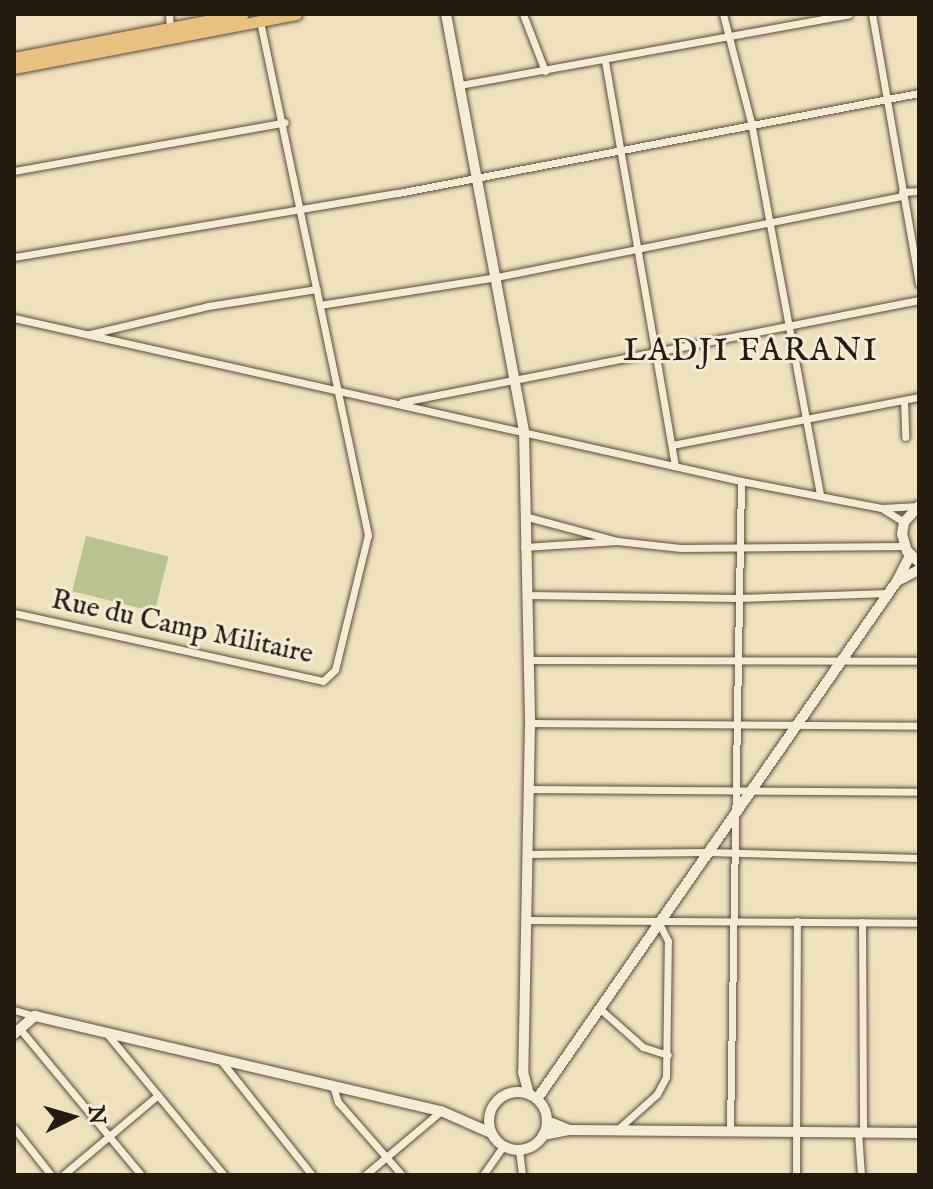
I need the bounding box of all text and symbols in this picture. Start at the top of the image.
district label: LADJI FARANI [623,333,879,371]
street label: Rue du Camp Militaire [48,584,316,672]
north arrow [32,1077,112,1157]
text: N [81,1104,111,1126]

